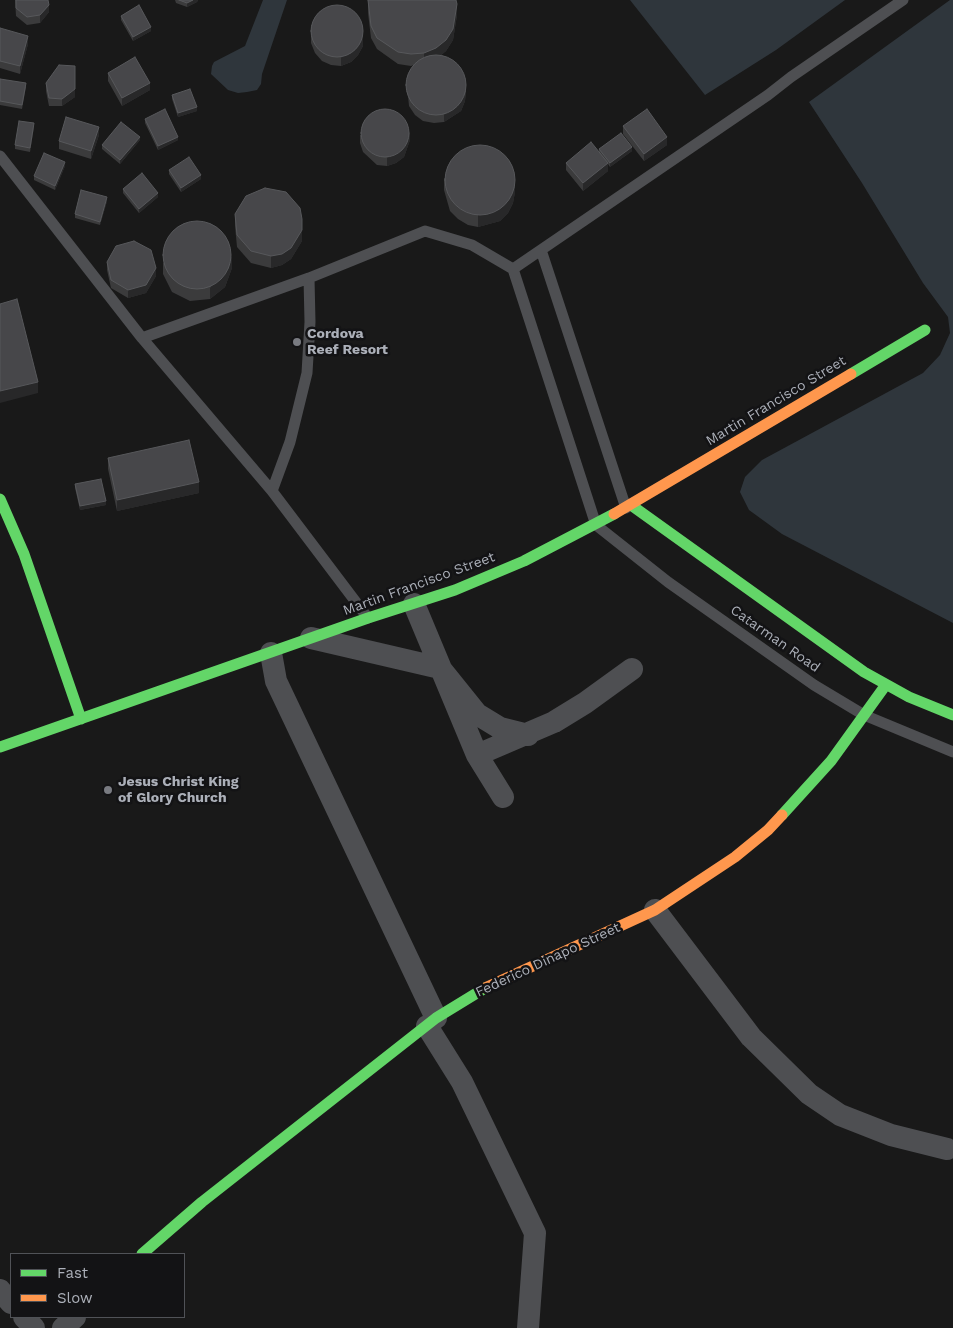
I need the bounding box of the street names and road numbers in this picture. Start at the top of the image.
street label: Martin Francisco Street [703,353,849,449]
street label: Martin Francisco Street [341,549,497,619]
street label: Catarman Road [727,602,823,676]
street label: Federico Dinapo Street [473,919,623,1001]

